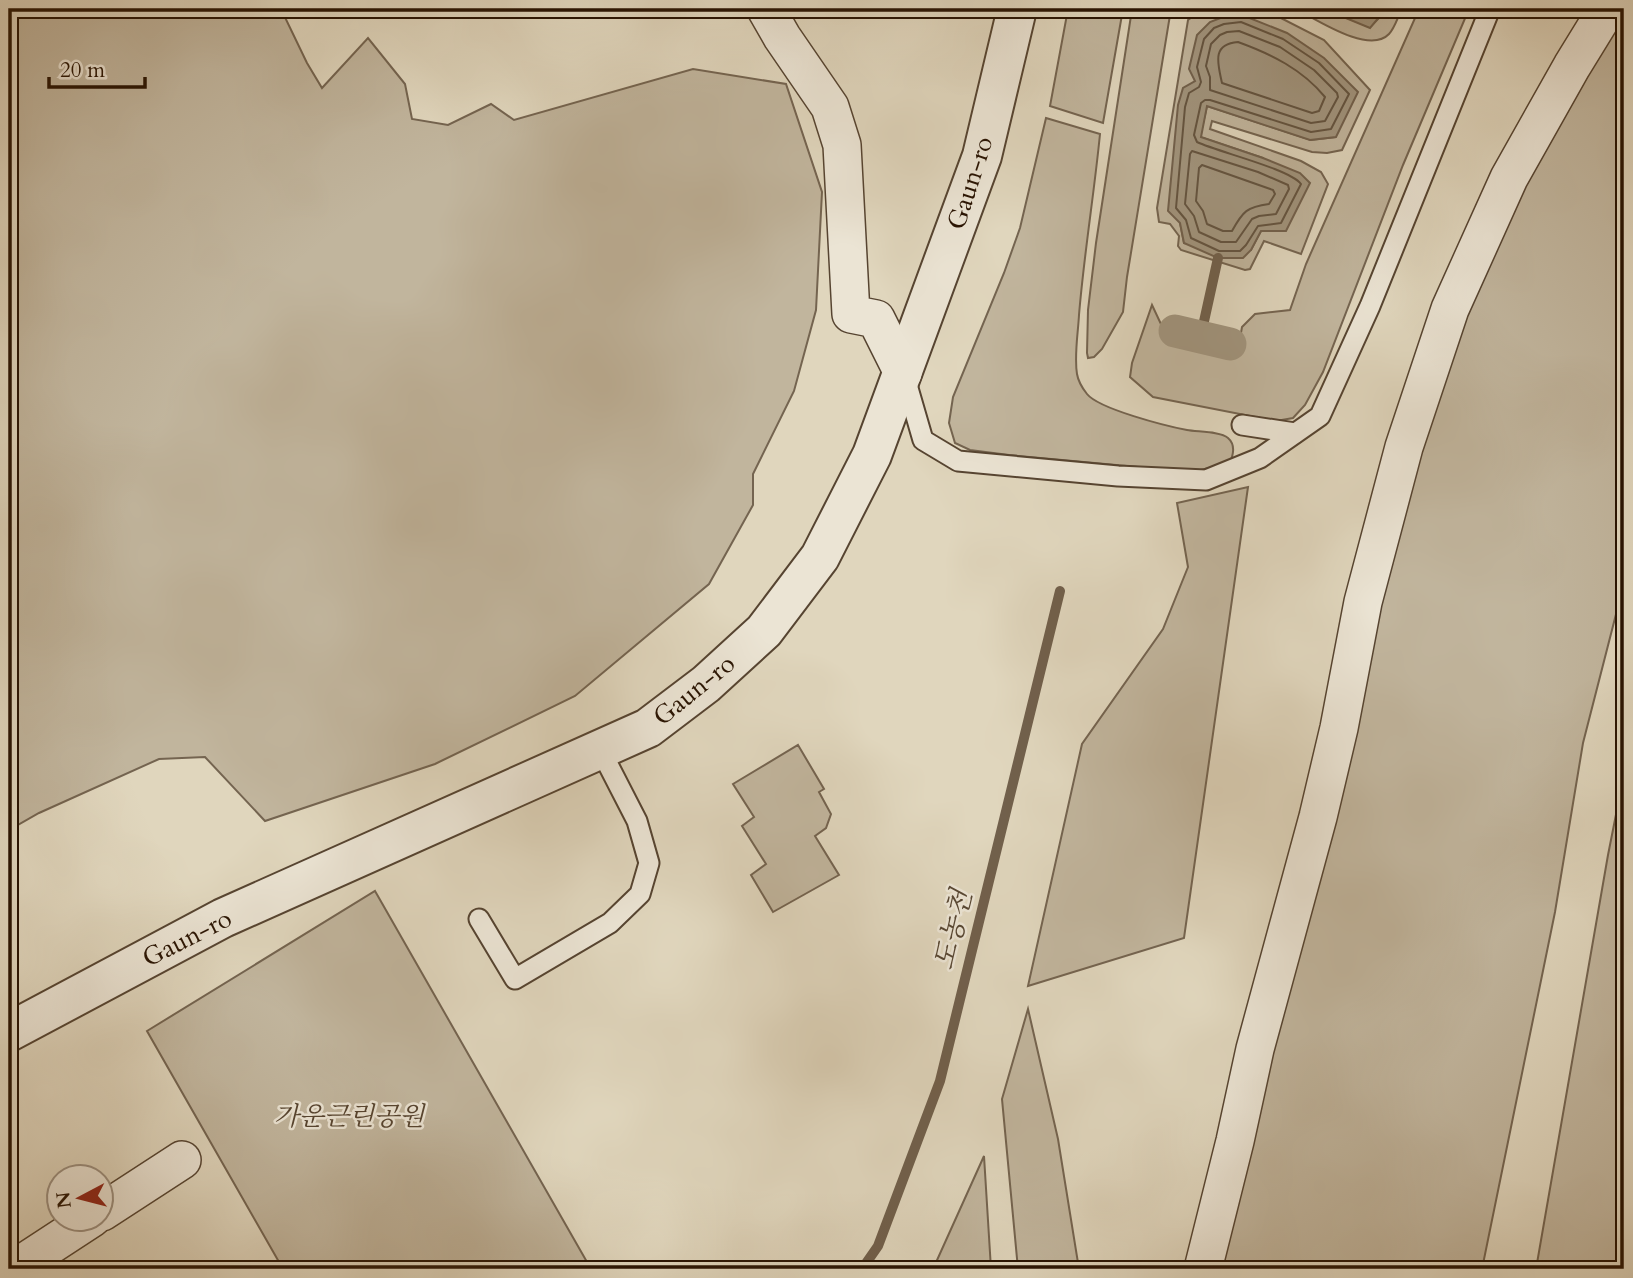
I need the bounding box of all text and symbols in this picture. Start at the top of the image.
scale bar [49,46,145,90]
text: 20 m [60,56,105,85]
street label: Gaun-ro [939,132,1001,234]
street label: Gaun-ro [646,646,742,734]
water label: 도농천 [925,884,982,974]
street label: Gaun-ro [136,901,238,975]
park label: 가운근린공원 [274,1099,426,1134]
north arrow [46,1162,116,1232]
text: N [50,1190,78,1210]

